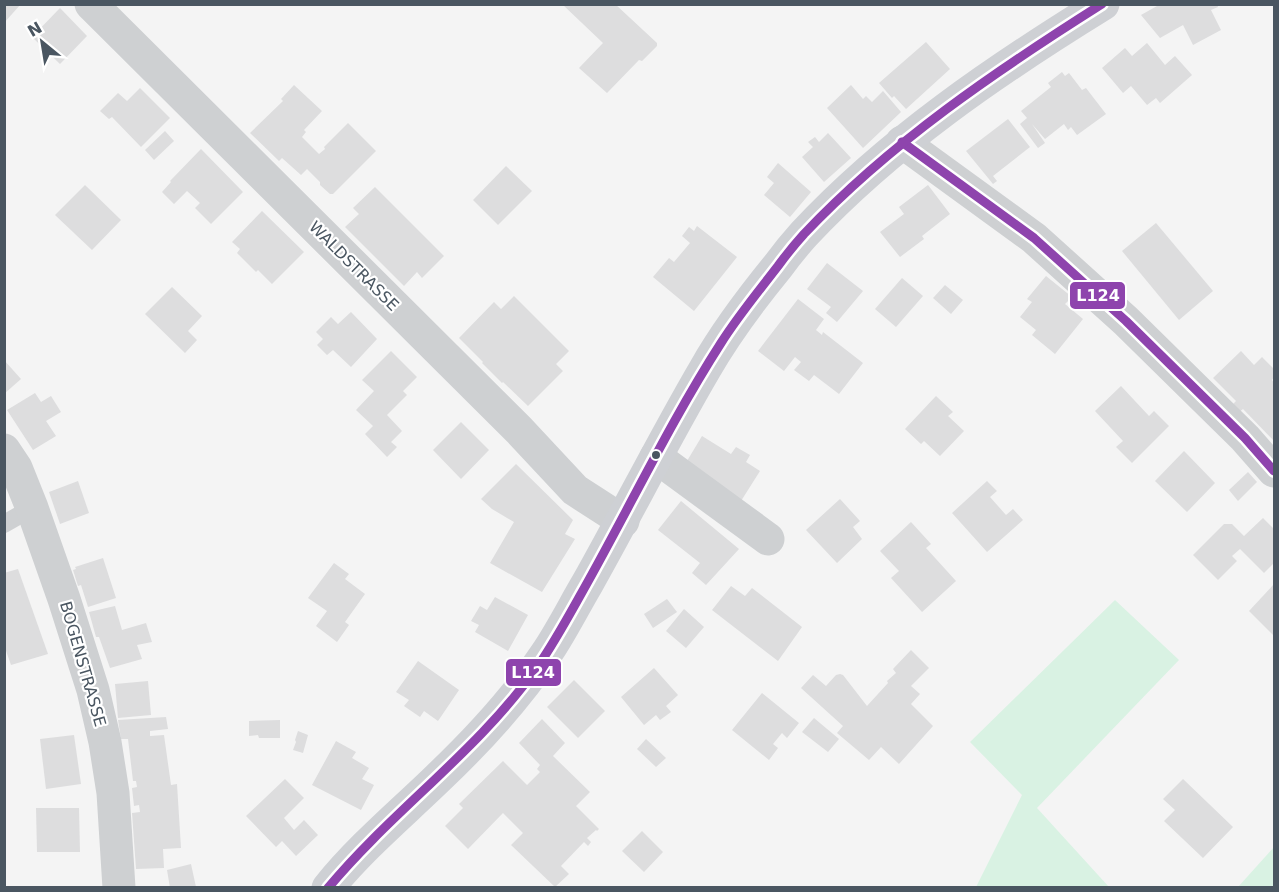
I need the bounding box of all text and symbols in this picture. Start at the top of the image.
north arrow [12,12,72,72]
text: N [24,18,45,41]
street label: WALDSTRASSE [305,217,403,315]
line badge: L124 [1069,281,1126,310]
text: L124 [1076,286,1120,305]
unlabelled marker [650,449,662,461]
street label: BOGENSTRASSE [56,599,110,729]
line badge: L124 [505,658,562,687]
text: L124 [511,663,555,682]

